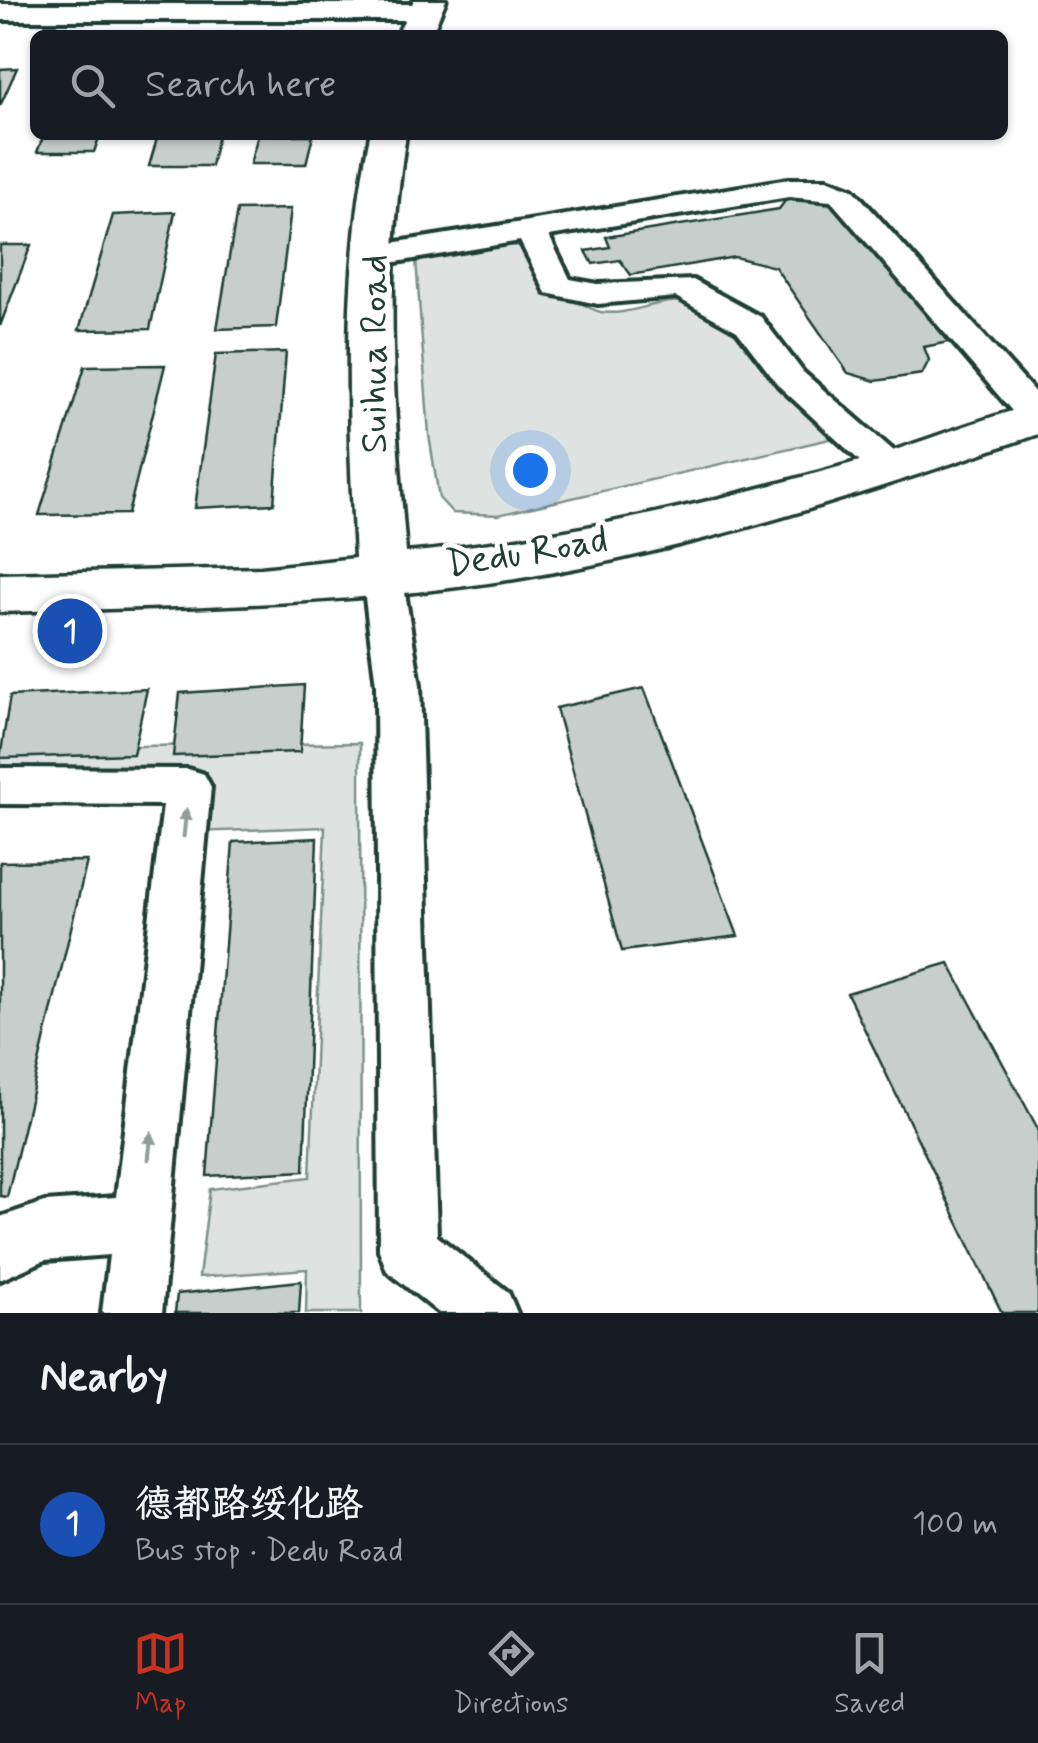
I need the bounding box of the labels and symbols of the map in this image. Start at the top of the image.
street label: Suihua Road [351,254,400,454]
your location [505,445,556,496]
street label: Dedu Road [443,516,611,590]
pin: 1 [38,594,102,668]
one-way arrow [177,807,193,839]
one-way arrow [142,1130,158,1162]

